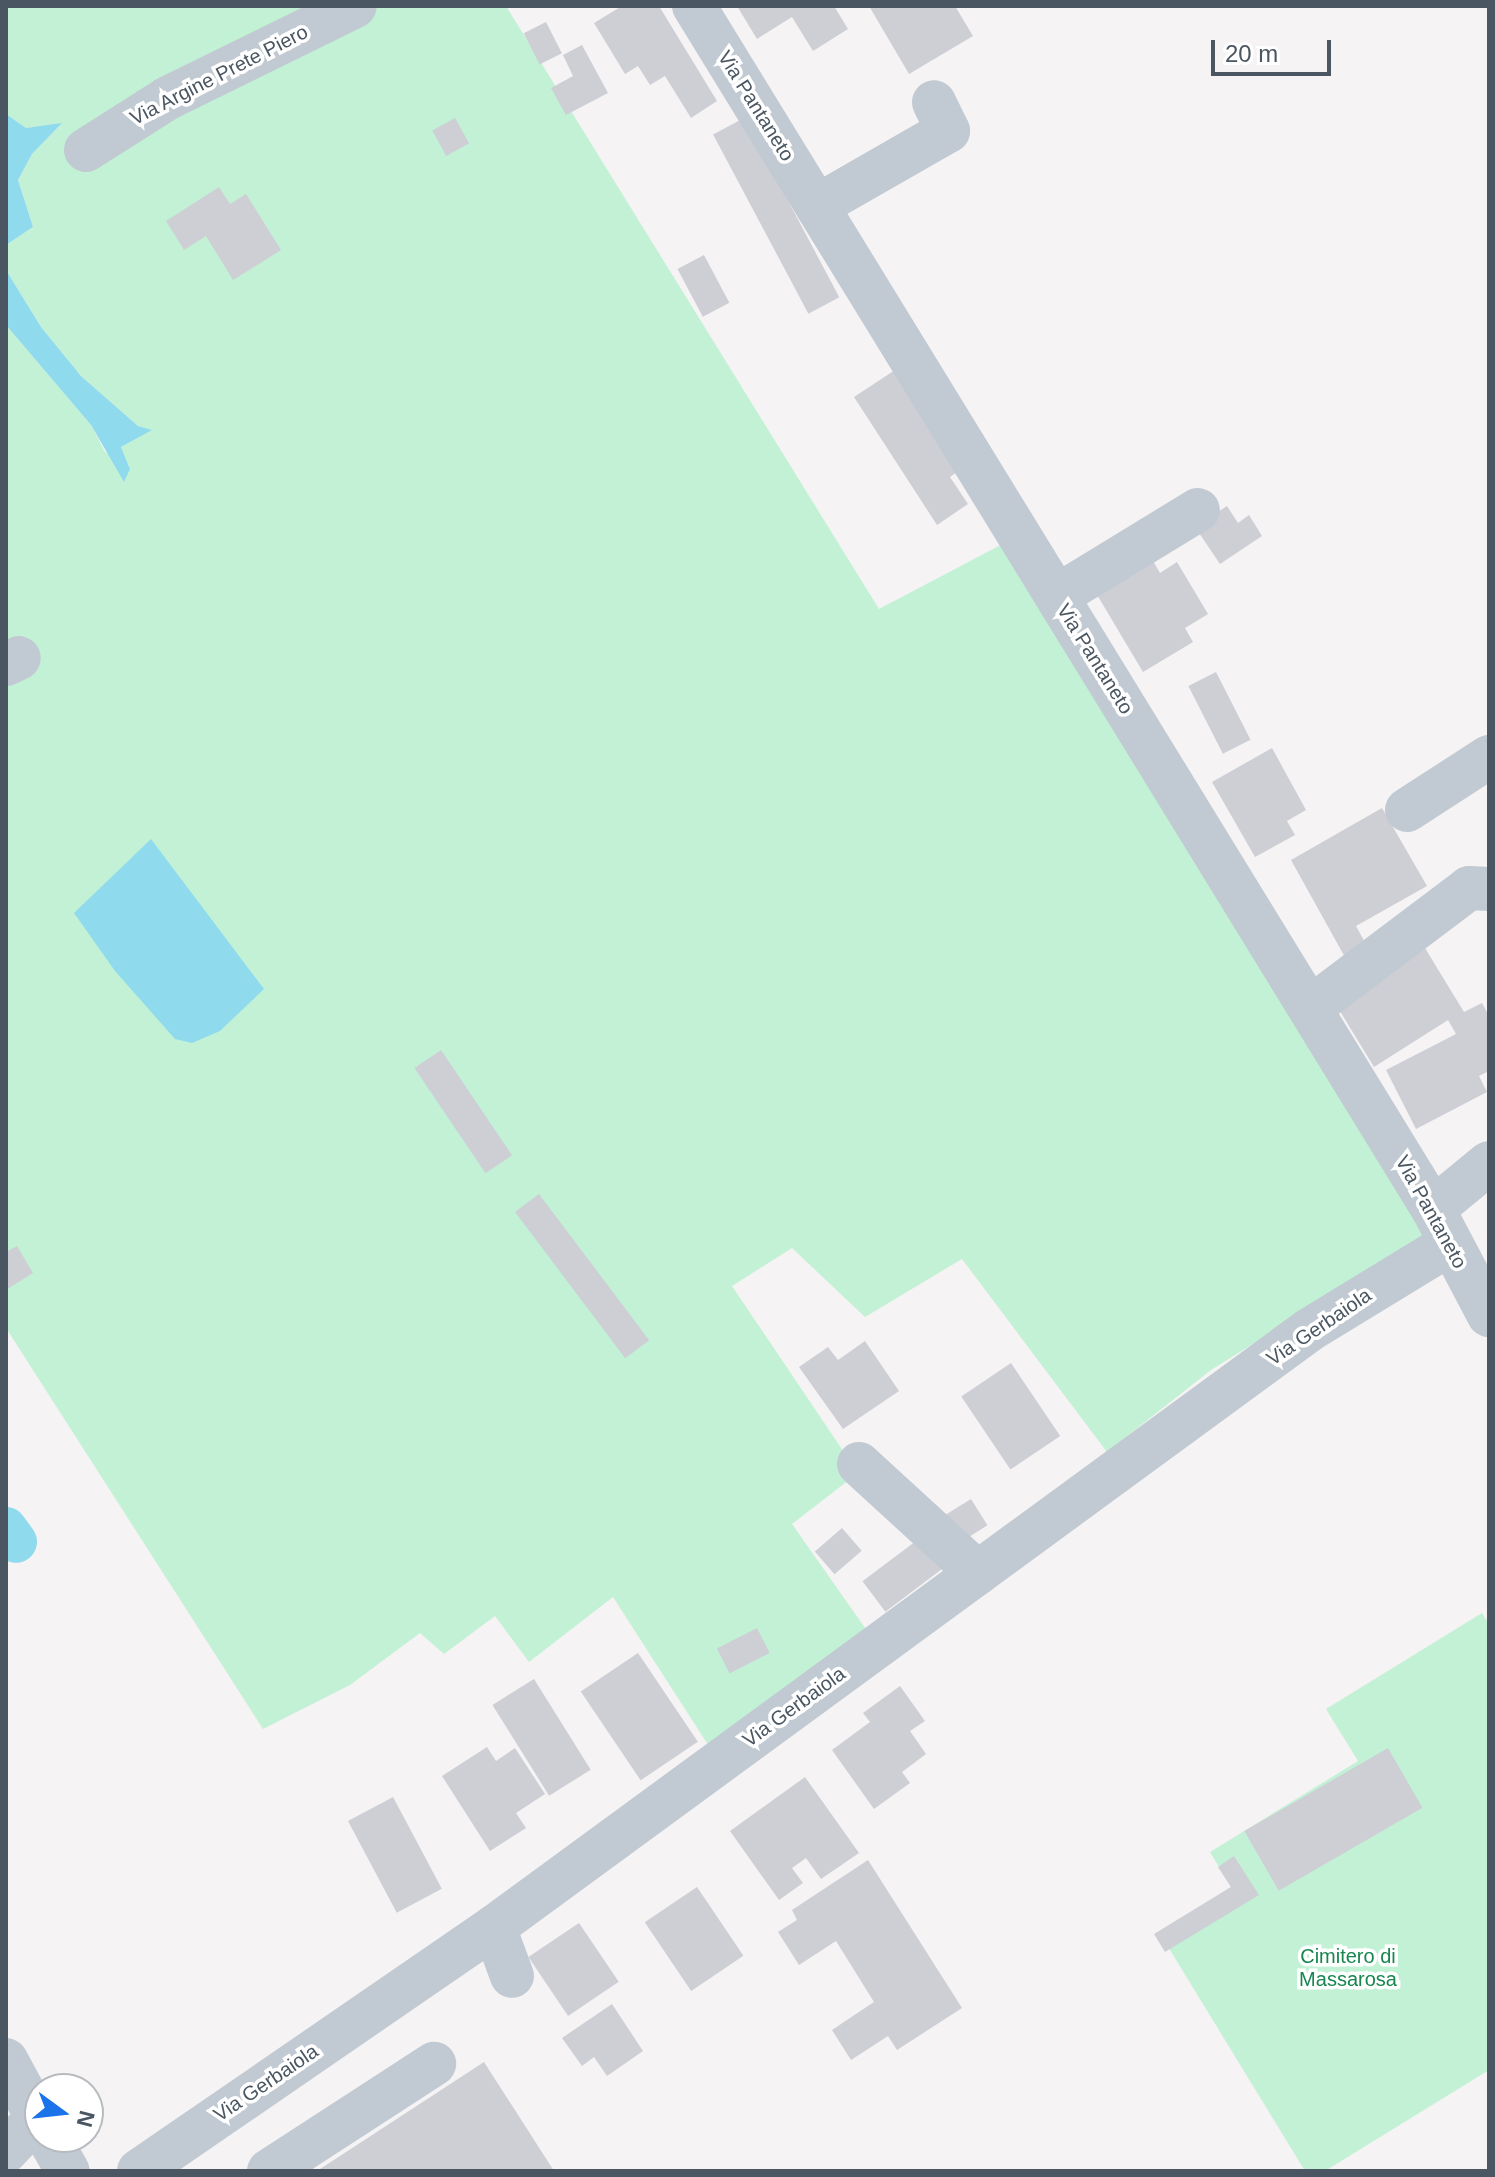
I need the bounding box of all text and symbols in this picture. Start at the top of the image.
street label: Via Argine Prete Piero [126,19,312,131]
scale bar [1215,24,1335,74]
text: 20 m [1225,40,1278,67]
street label: Via Pantaneto [713,47,799,165]
street label: Via Pantaneto [1052,600,1138,718]
street label: Via Pantaneto [1390,1151,1472,1273]
street label: Via Gerbaiola [1262,1283,1376,1371]
street label: Via Gerbaiola [738,1662,850,1752]
park label: Cimitero di Massarosa [1299,1945,1397,1992]
street label: Via Gerbaiola [209,2039,323,2127]
north arrow [24,2073,104,2153]
text: N [72,2108,100,2130]

